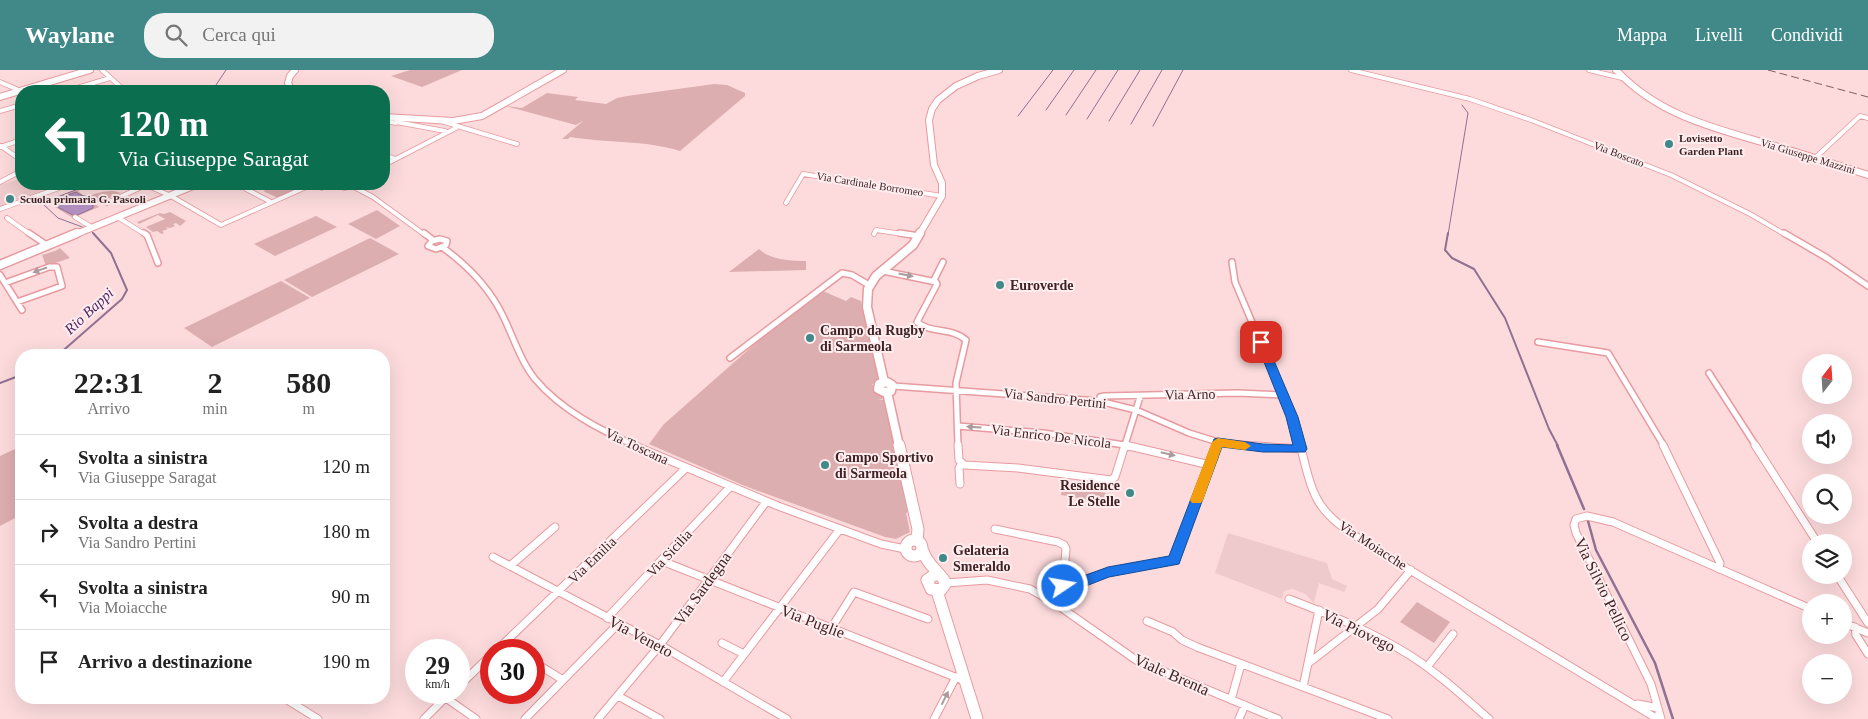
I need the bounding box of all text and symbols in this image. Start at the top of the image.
search box [144,13,494,58]
icon: search [162,21,190,49]
text: Waylane [25,22,114,48]
text: Cerca qui [202,24,276,45]
text: Mappa [1617,25,1667,45]
text: Livelli [1695,25,1743,45]
text: Condividi [1771,25,1843,45]
icon: left [35,105,100,170]
text: 120 m [118,105,208,144]
place label: Lovisetto Garden Plant [1679,132,1743,157]
street label: Via Giuseppe Mazzini [1759,136,1857,176]
marker: Lovisetto Garden Plant [1663,138,1675,150]
street label: Via Boscato [1592,139,1647,169]
text: Via Giuseppe Saragat [118,146,309,171]
street label: Via Cardinale Borromeo [816,170,925,198]
marker: Scuola primaria G. Pascoli [4,193,16,205]
place label: Scuola primaria G. Pascoli [20,193,146,205]
one-way arrow [33,267,48,275]
one-way arrow [898,272,914,280]
place label: Euroverde [1010,278,1074,293]
marker: Euroverde [994,279,1006,291]
water label: Rio Bappi [61,285,117,338]
pin [1240,321,1282,363]
place label: Campo da Rugby di Sarmeola [820,323,925,354]
icon: arrive [1247,328,1275,356]
marker: Campo da Rugby di Sarmeola [804,332,816,344]
north arrow [1802,354,1852,404]
map controls [1802,354,1852,704]
text: 22:31 [74,366,144,399]
text: 2 [207,366,222,399]
text: 580 [286,366,331,399]
street label: Via Sandro Pertini [1003,386,1107,411]
street label: Via Arno [1164,387,1216,402]
text: Arrivo [87,400,130,417]
text: min [203,400,227,417]
text: m [302,400,315,417]
button: sound [1802,414,1852,464]
street label: Via Enrico De Nicola [990,422,1113,451]
one-way arrow [966,423,982,431]
street label: Via Toscana [603,425,672,468]
text: Svolta a sinistra [78,447,208,468]
place label: Campo Sportivo di Sarmeola [835,450,933,481]
one-way arrow [1160,450,1175,458]
icon: left [35,453,63,481]
text: 120 m [322,456,370,477]
marker: Campo Sportivo di Sarmeola [819,459,831,471]
text: Via Giuseppe Saragat [78,469,217,486]
button: search [1802,474,1852,524]
place label: Residence Le Stelle [1060,478,1120,509]
marker: Residence Le Stelle [1124,487,1136,499]
text: Svolta a destra [78,512,198,533]
icon: right [35,518,63,546]
street label: Via Moiacche [1336,518,1410,573]
text: 180 m [322,521,370,542]
street label: Via Sicilia [644,526,695,580]
text: Via Sandro Pertini [78,534,196,551]
street label: Via Emilia [565,534,620,587]
button: layers [1802,534,1852,584]
street label: Via Silvio Pellico [1571,535,1636,644]
place label: Gelateria Smeraldo [953,543,1011,574]
street label: Via Sardegna [670,549,735,629]
marker: Gelateria Smeraldo [937,552,949,564]
position arrow [1036,559,1088,611]
text: Svolta a sinistra [78,577,208,598]
icon: left [35,583,63,611]
text: 90 m [331,586,370,607]
button: + [1802,594,1852,644]
text: Via Moiacche [78,599,167,616]
street label: Via Puglie [778,602,847,642]
street label: Via Piovego [1319,606,1398,656]
street label: Via Veneto [606,612,676,660]
speed limit sign: 30 [480,639,545,704]
icon: arrive [35,648,63,676]
street label: Viale Brenta [1132,650,1212,699]
text: Arrivo a destinazione [78,651,252,672]
text: 190 m [322,651,370,672]
text: 29 [425,652,450,679]
button: − [1802,654,1852,704]
text: km/h [425,677,450,691]
one-way arrow [941,691,949,705]

